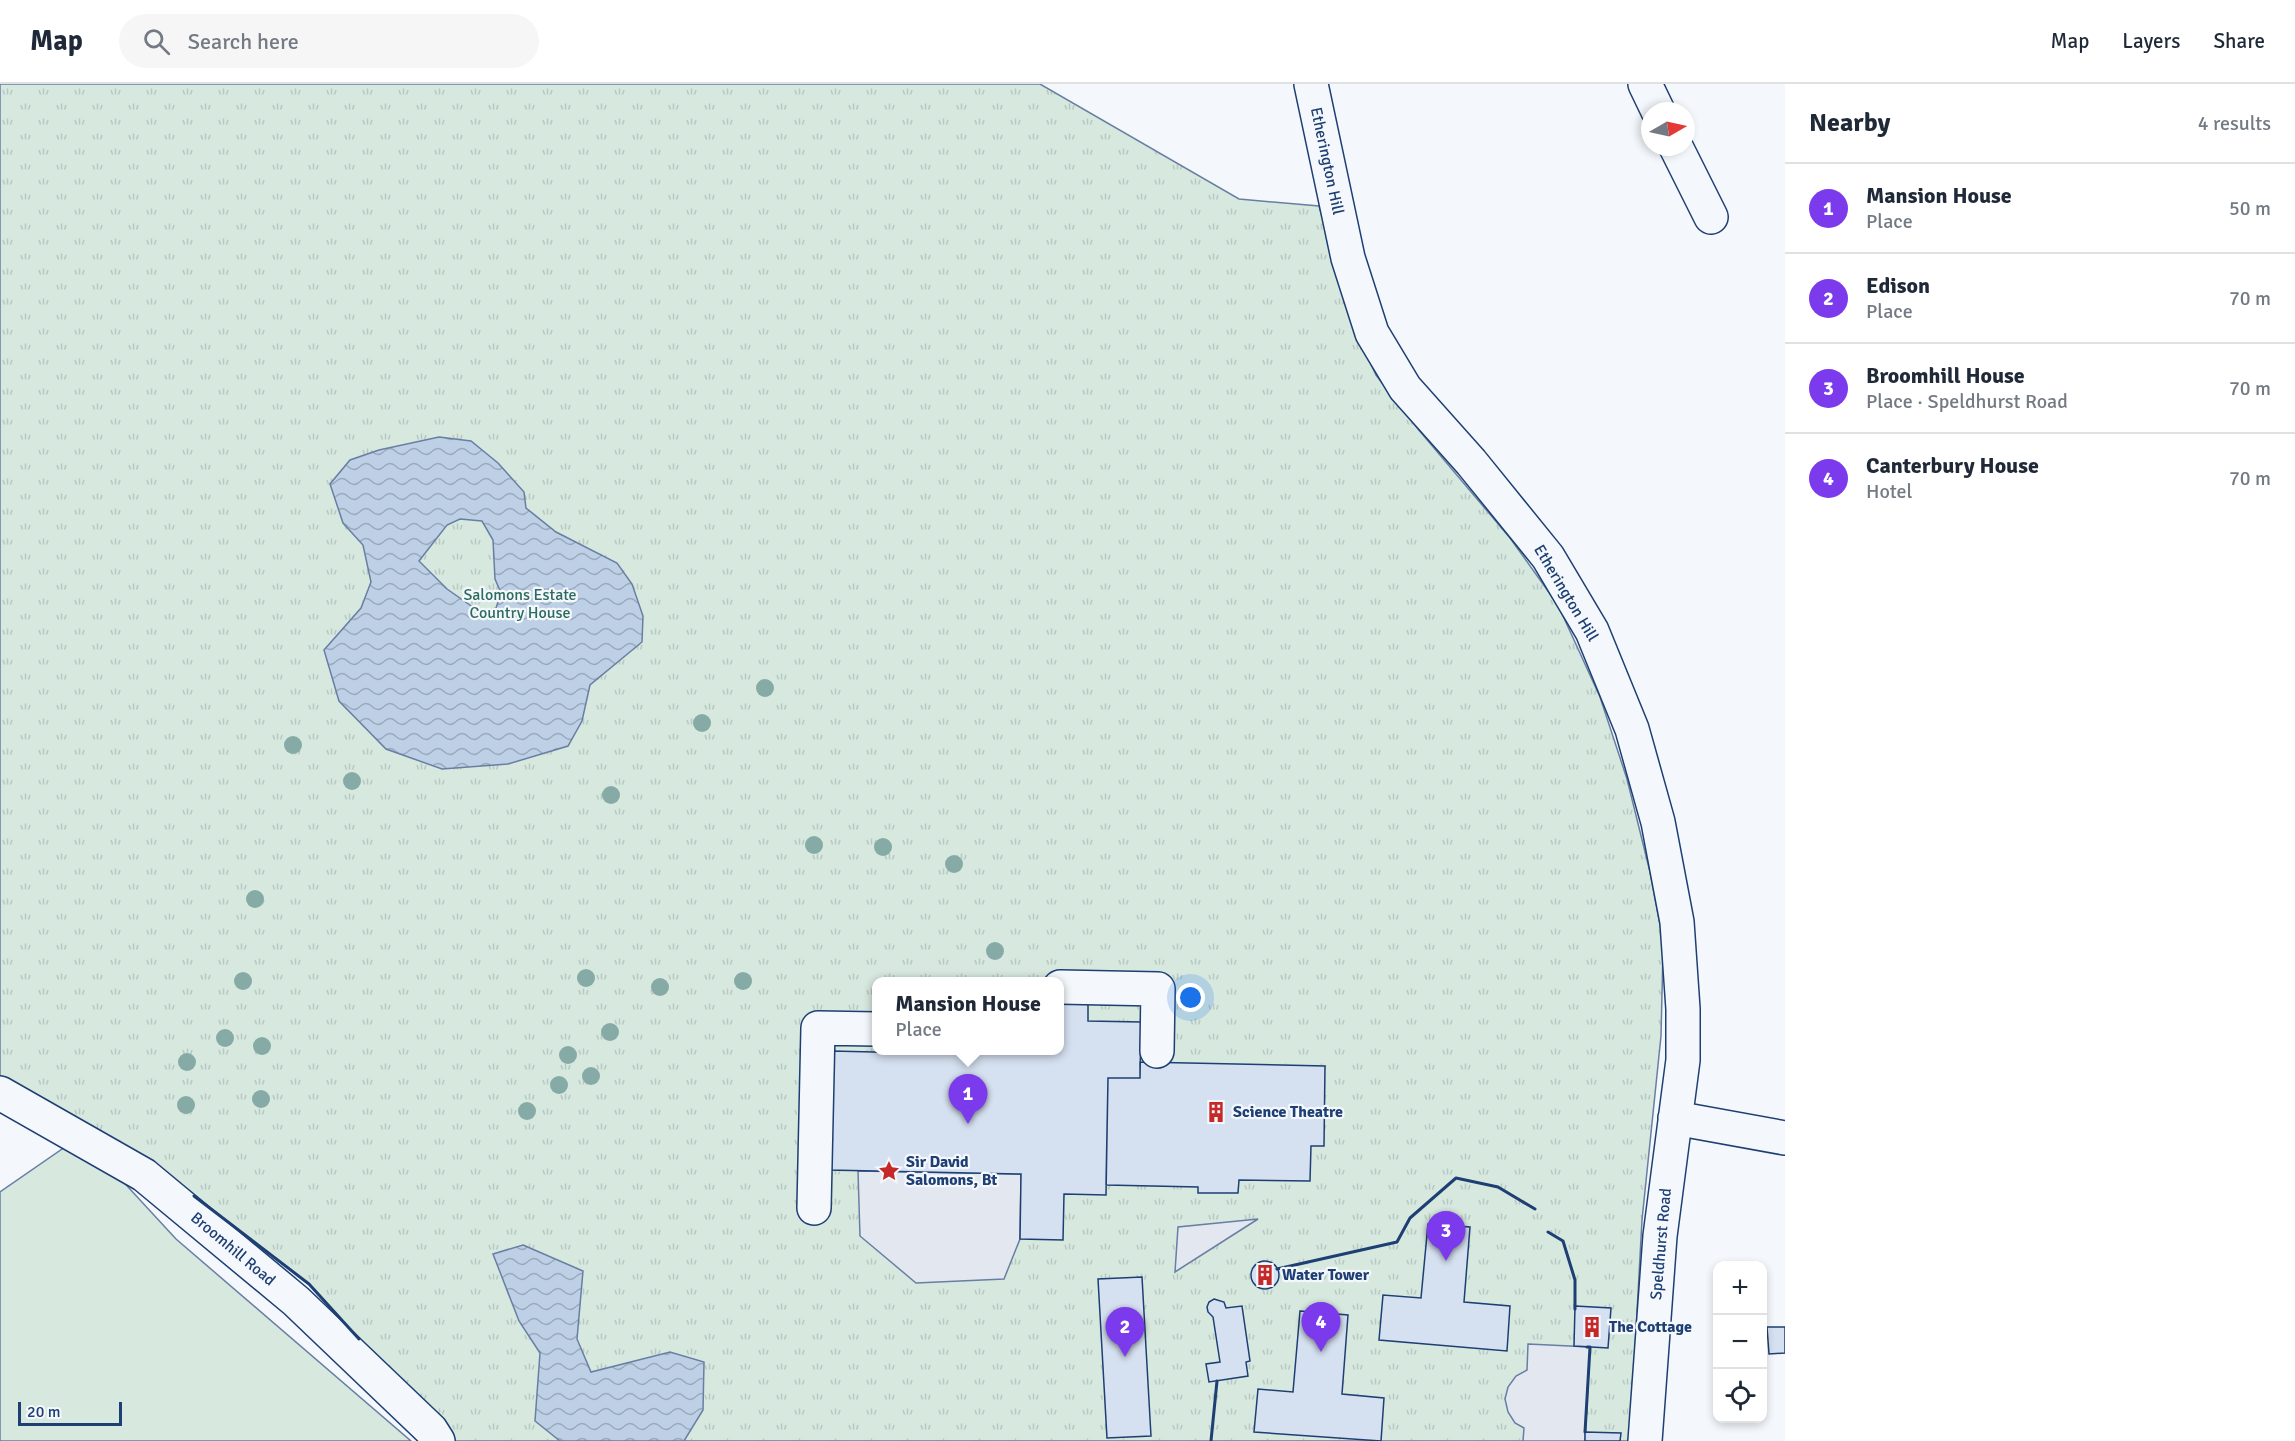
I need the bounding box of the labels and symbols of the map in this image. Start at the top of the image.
north arrow [1641,102,1695,156]
street label: Etherington Hill [1306,105,1348,217]
street label: Etherington Hill [1529,541,1603,645]
park label: Salomons Estate Country House [463,585,577,623]
your location [1176,983,1205,1012]
pin: 1 [948,1074,988,1124]
building icon: Science Theatre [1204,1100,1228,1124]
place label: Science Theatre [1233,1102,1343,1122]
place label: Sir David Salomons, Bt [906,1152,997,1190]
place icon: Sir David Salomons, Bt [877,1159,901,1183]
street label: Speldhurst Road [1646,1187,1676,1301]
street label: Broomhill Road [187,1208,279,1290]
pin: 3 [1426,1212,1466,1261]
building icon: Water Tower [1253,1263,1277,1287]
place label: Water Tower [1282,1265,1370,1285]
pin: 4 [1302,1302,1340,1352]
pin: 2 [1106,1308,1144,1357]
building icon: The Cottage [1580,1315,1604,1339]
place label: The Cottage [1609,1317,1692,1337]
scale bar [18,1399,122,1426]

